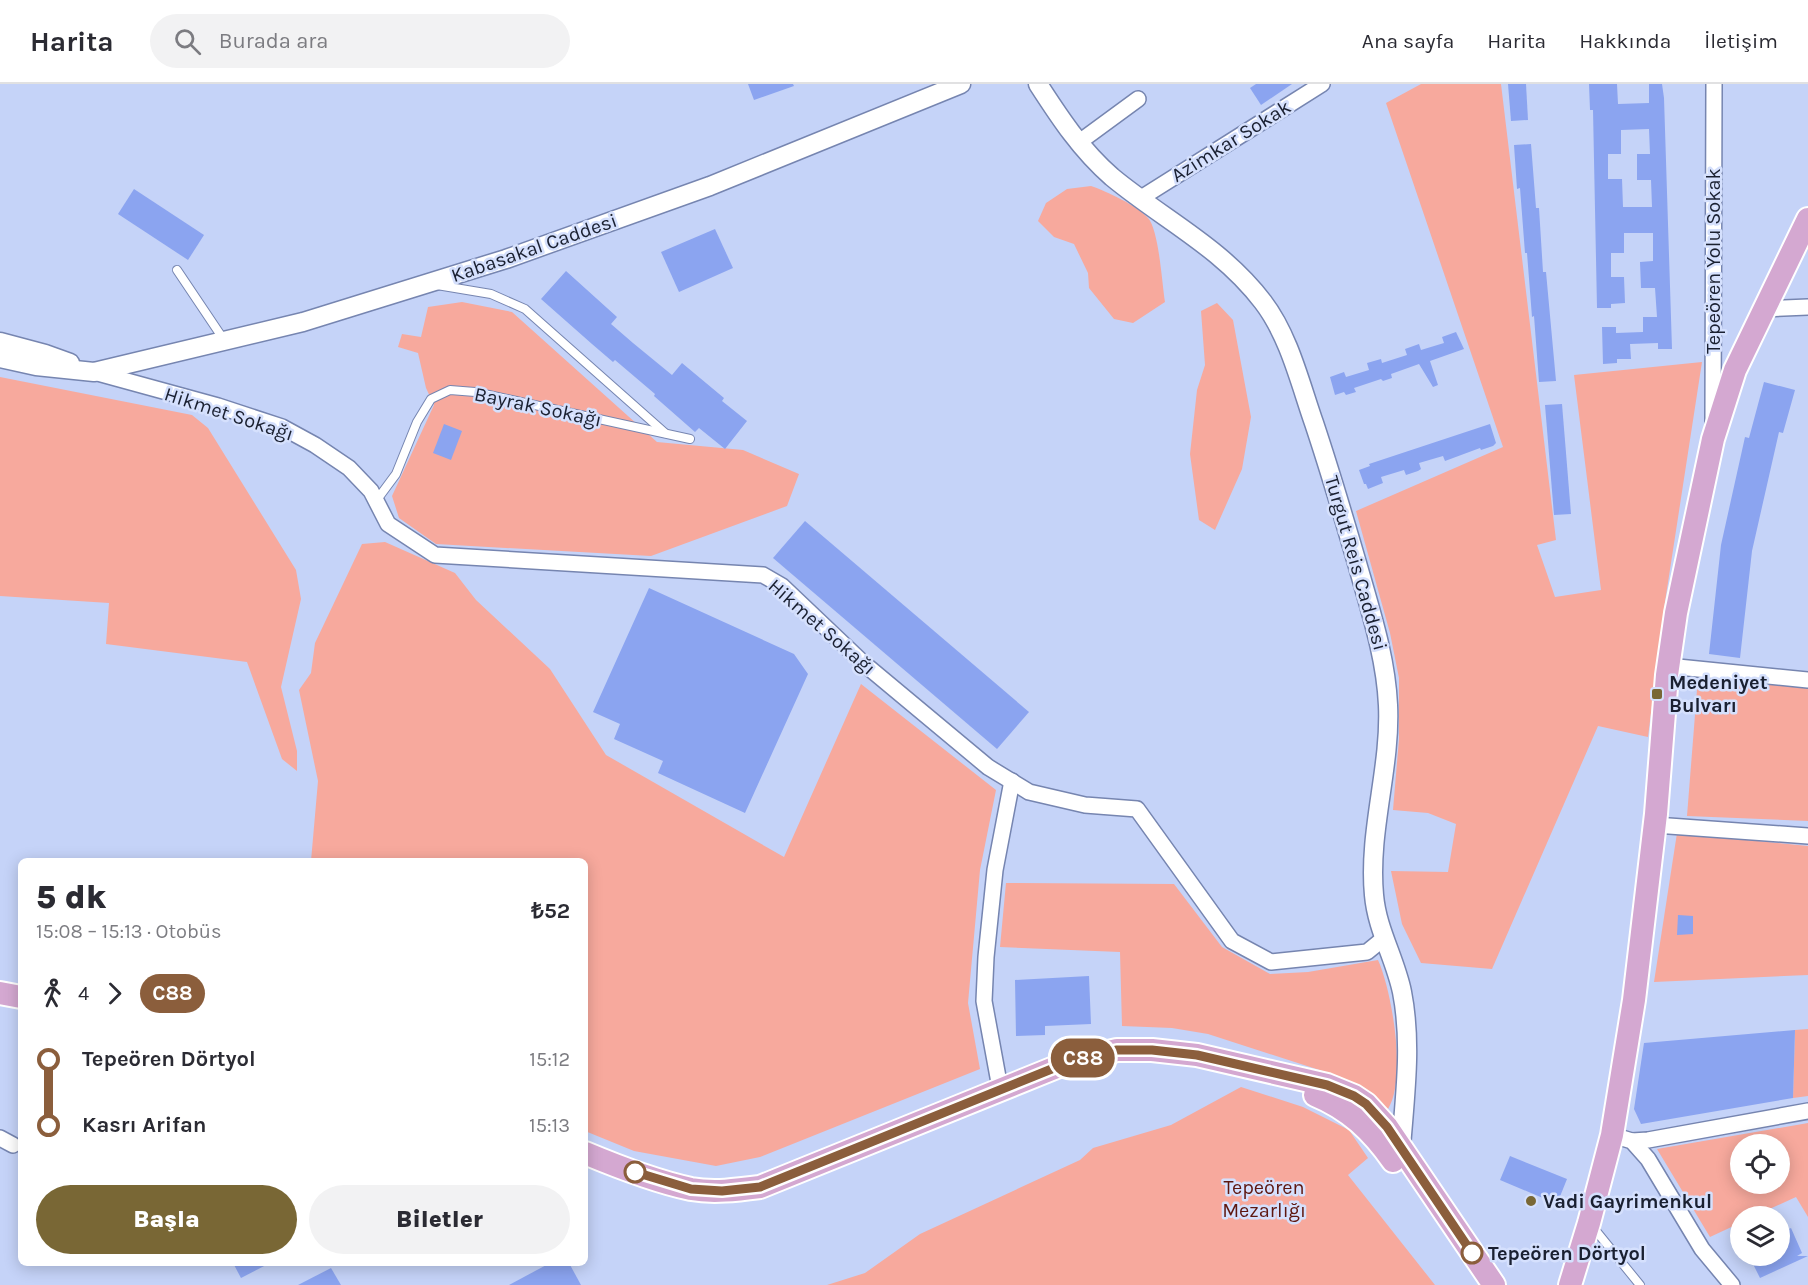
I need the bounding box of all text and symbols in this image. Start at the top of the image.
search box [150,14,570,68]
text: Harita [30,25,114,58]
icon: search [171,25,204,58]
text: Burada ara [219,28,328,54]
text: Ana sayfa [1362,29,1454,53]
text: Harita [1487,29,1546,53]
text: Hakkında [1579,29,1671,53]
text: İletişim [1704,29,1778,53]
street label: Azimkar Sokak [1167,95,1295,187]
street label: Tepeören Yolu Sokak [1702,168,1725,354]
street label: Kabasakal Caddesi [448,209,620,287]
street label: Hikmet Sokağı [162,382,296,446]
street label: Bayrak Sokağı [472,382,604,432]
street label: Turgut Reis Caddesi [1320,473,1392,653]
street label: Hikmet Sokağı [764,574,880,680]
place label: Medeniyet Bulvarı [1669,671,1768,717]
marker: Medeniyet Bulvarı [1650,687,1664,701]
text: 5 dk [36,878,106,916]
text: ₺52 [531,898,570,924]
text: 15:08 – 15:13 · Otobüs [36,920,221,943]
icon: walk [36,977,69,1010]
icon: forward [98,977,131,1010]
text: C88 [152,981,193,1005]
text: 4 [78,982,89,1005]
line badge: C88 [1048,1038,1118,1078]
text: Tepeören Dörtyol [82,1046,256,1072]
text: C88 [1063,1046,1103,1070]
text: 15:12 [529,1048,570,1071]
text: Kasrı Arifan [82,1112,207,1138]
text: 15:13 [529,1114,570,1137]
map controls [1730,1134,1790,1266]
button: locate [1730,1134,1790,1194]
unlabelled marker [624,1161,646,1183]
park label: Tepeören Mezarlığı [1222,1176,1306,1222]
button: Başla [36,1185,297,1254]
button: Biletler [309,1185,570,1254]
place label: Vadi Gayrimenkul [1543,1190,1712,1213]
marker: Vadi Gayrimenkul [1524,1194,1538,1208]
button: layers [1730,1206,1790,1266]
marker: Tepeören Dörtyol [1461,1242,1483,1264]
place label: Tepeören Dörtyol [1488,1242,1646,1265]

